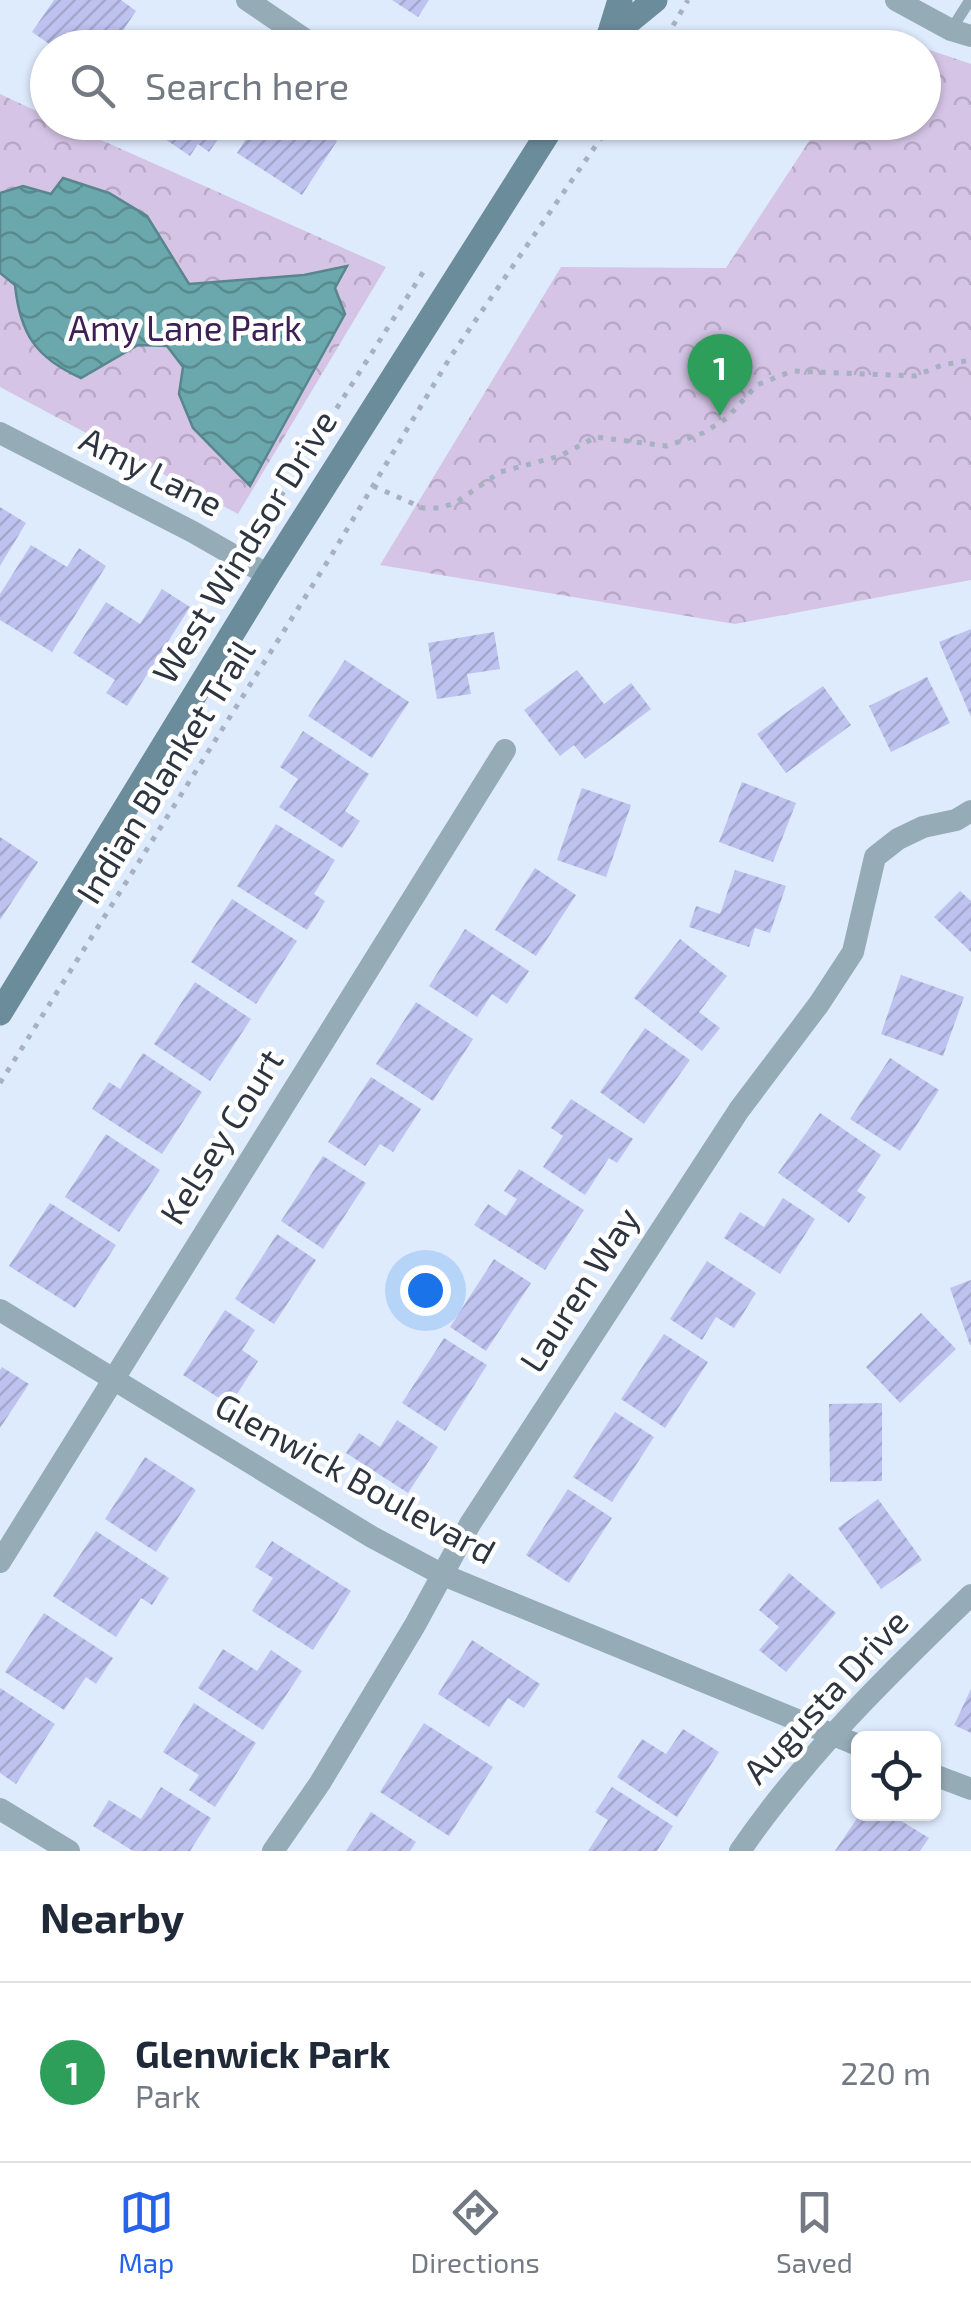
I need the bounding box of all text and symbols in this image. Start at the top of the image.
search box [30,30,941,140]
icon: search [65,58,120,113]
text: Search here [145,62,349,108]
park label: Amy Lane Park [68,306,302,348]
pin: 1 [688,334,752,416]
street label: West Windsor Drive [142,402,344,690]
street label: Amy Lane [74,416,230,524]
street label: Indian Blanket Trail [66,631,263,911]
street label: Kelsey Court [150,1041,291,1231]
street label: Lauren Way [510,1199,647,1379]
your location [400,1265,451,1316]
street label: Glenwick Boulevard [209,1383,503,1572]
street label: Augusta Drive [733,1600,916,1791]
map controls [851,1731,941,1821]
button: locate [851,1731,941,1821]
text: Nearby [40,1891,184,1941]
text: Glenwick Park [135,2030,390,2076]
text: 1 [66,2053,79,2091]
text: 220 m [841,2053,931,2091]
text: Park [135,2076,200,2114]
tab: Map [118,2185,174,2279]
tab: Directions [411,2185,540,2279]
tab: Saved [776,2185,853,2279]

